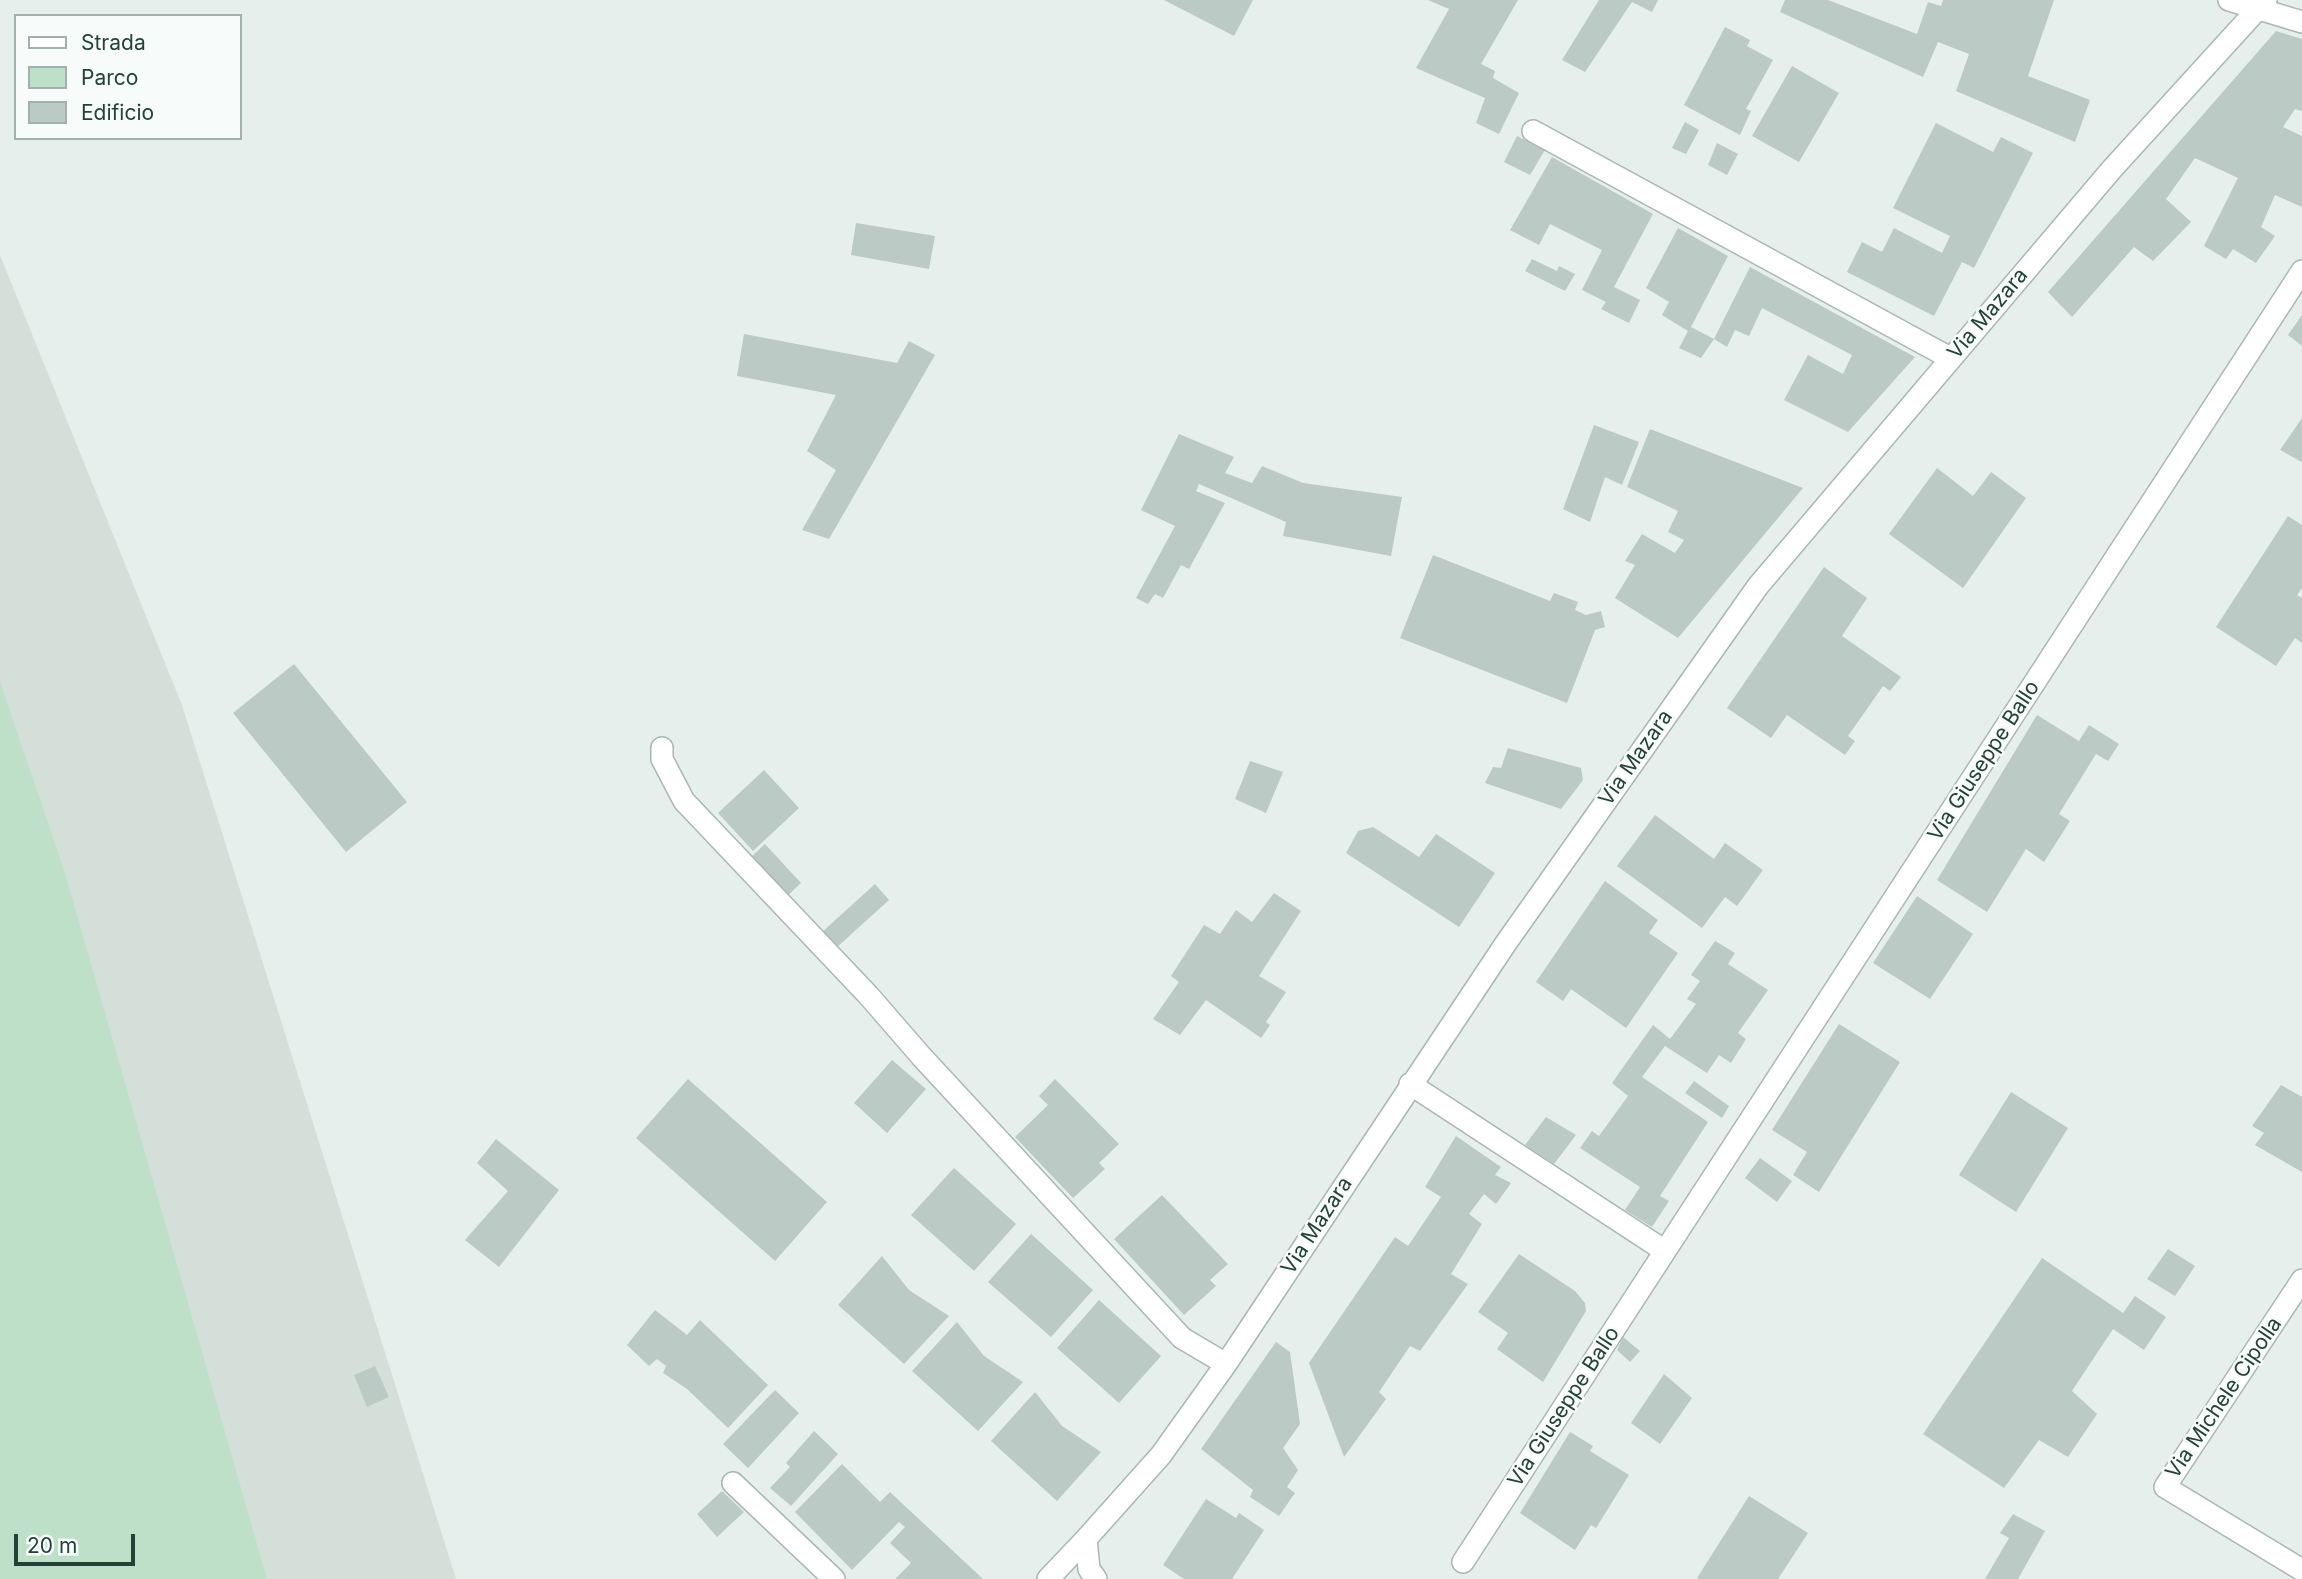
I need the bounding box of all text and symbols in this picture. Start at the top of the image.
legend [14,14,242,140]
text: Strada [81,30,146,55]
text: Parco [81,65,138,90]
text: Edificio [81,100,154,125]
street label: Via Mazara [1943,263,2033,365]
street label: Via Giuseppe Ballo [1923,676,2045,846]
street label: Via Mazara [1594,705,1678,811]
street label: Via Mazara [1276,1173,1358,1279]
street label: Via Michele Cipolla [2161,1313,2287,1483]
street label: Via Giuseppe Ballo [1503,1322,1625,1492]
scale bar [18,1520,138,1564]
text: 20 m [27,1533,77,1558]

